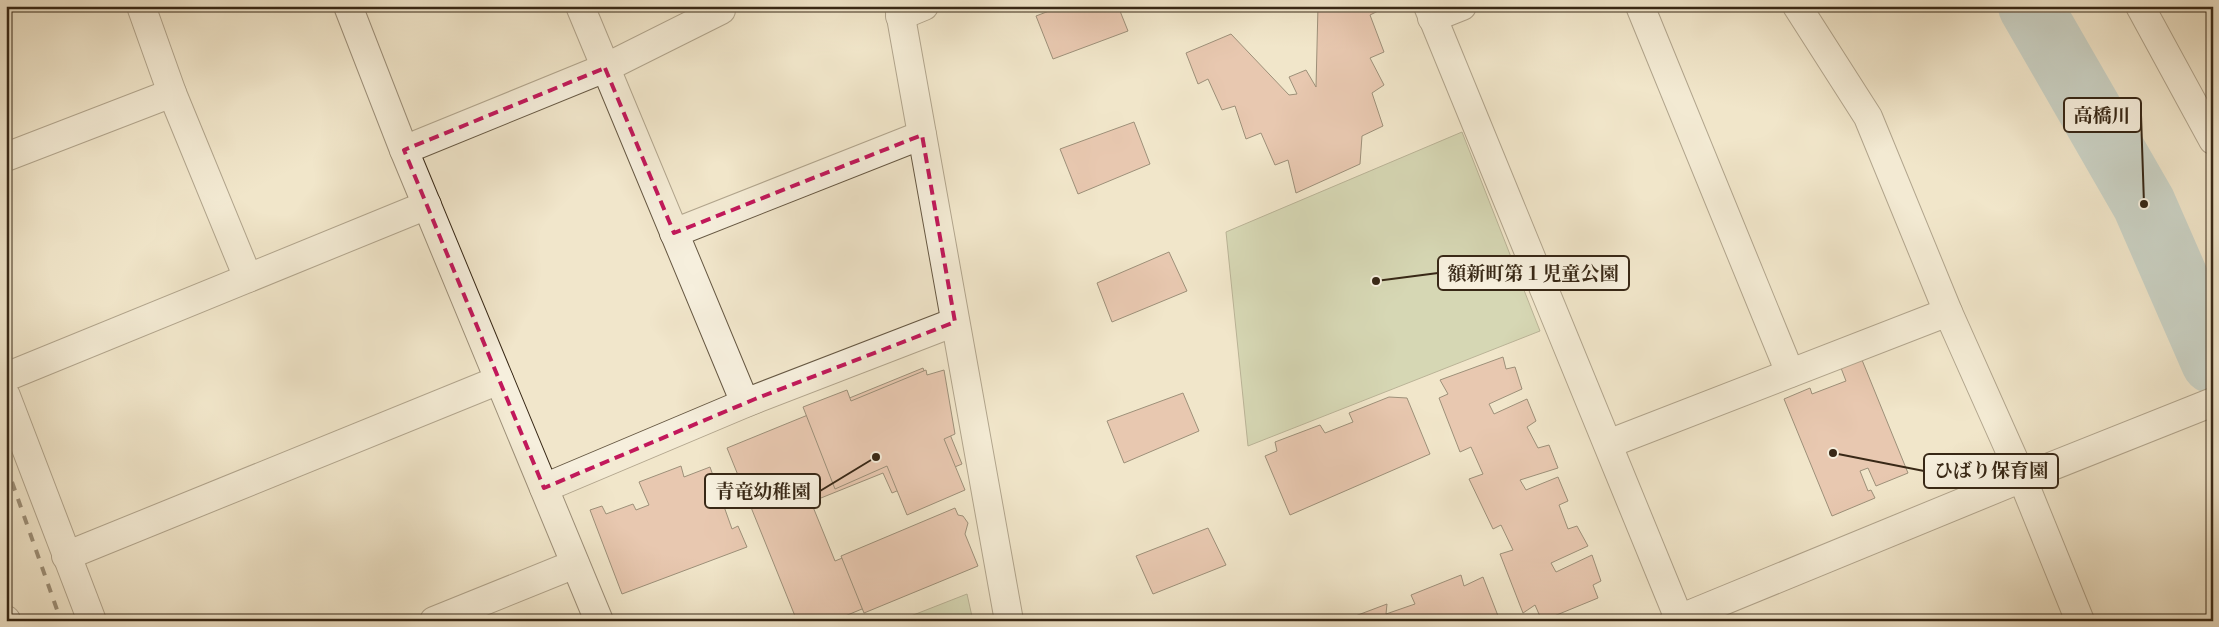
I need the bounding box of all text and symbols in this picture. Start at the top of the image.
callout: 高橋川 [2064,98,2141,132]
text: 高橋川 [2073,103,2131,129]
callout: 額新町第１児童公園 [1438,256,1629,290]
text: 額新町第１児童公園 [1447,261,1619,287]
callout: ひばり保育園 [1924,454,2058,488]
text: ひばり保育園 [1934,458,2048,484]
callout: 青竜幼稚園 [705,474,820,508]
text: 青竜幼稚園 [715,479,811,505]

